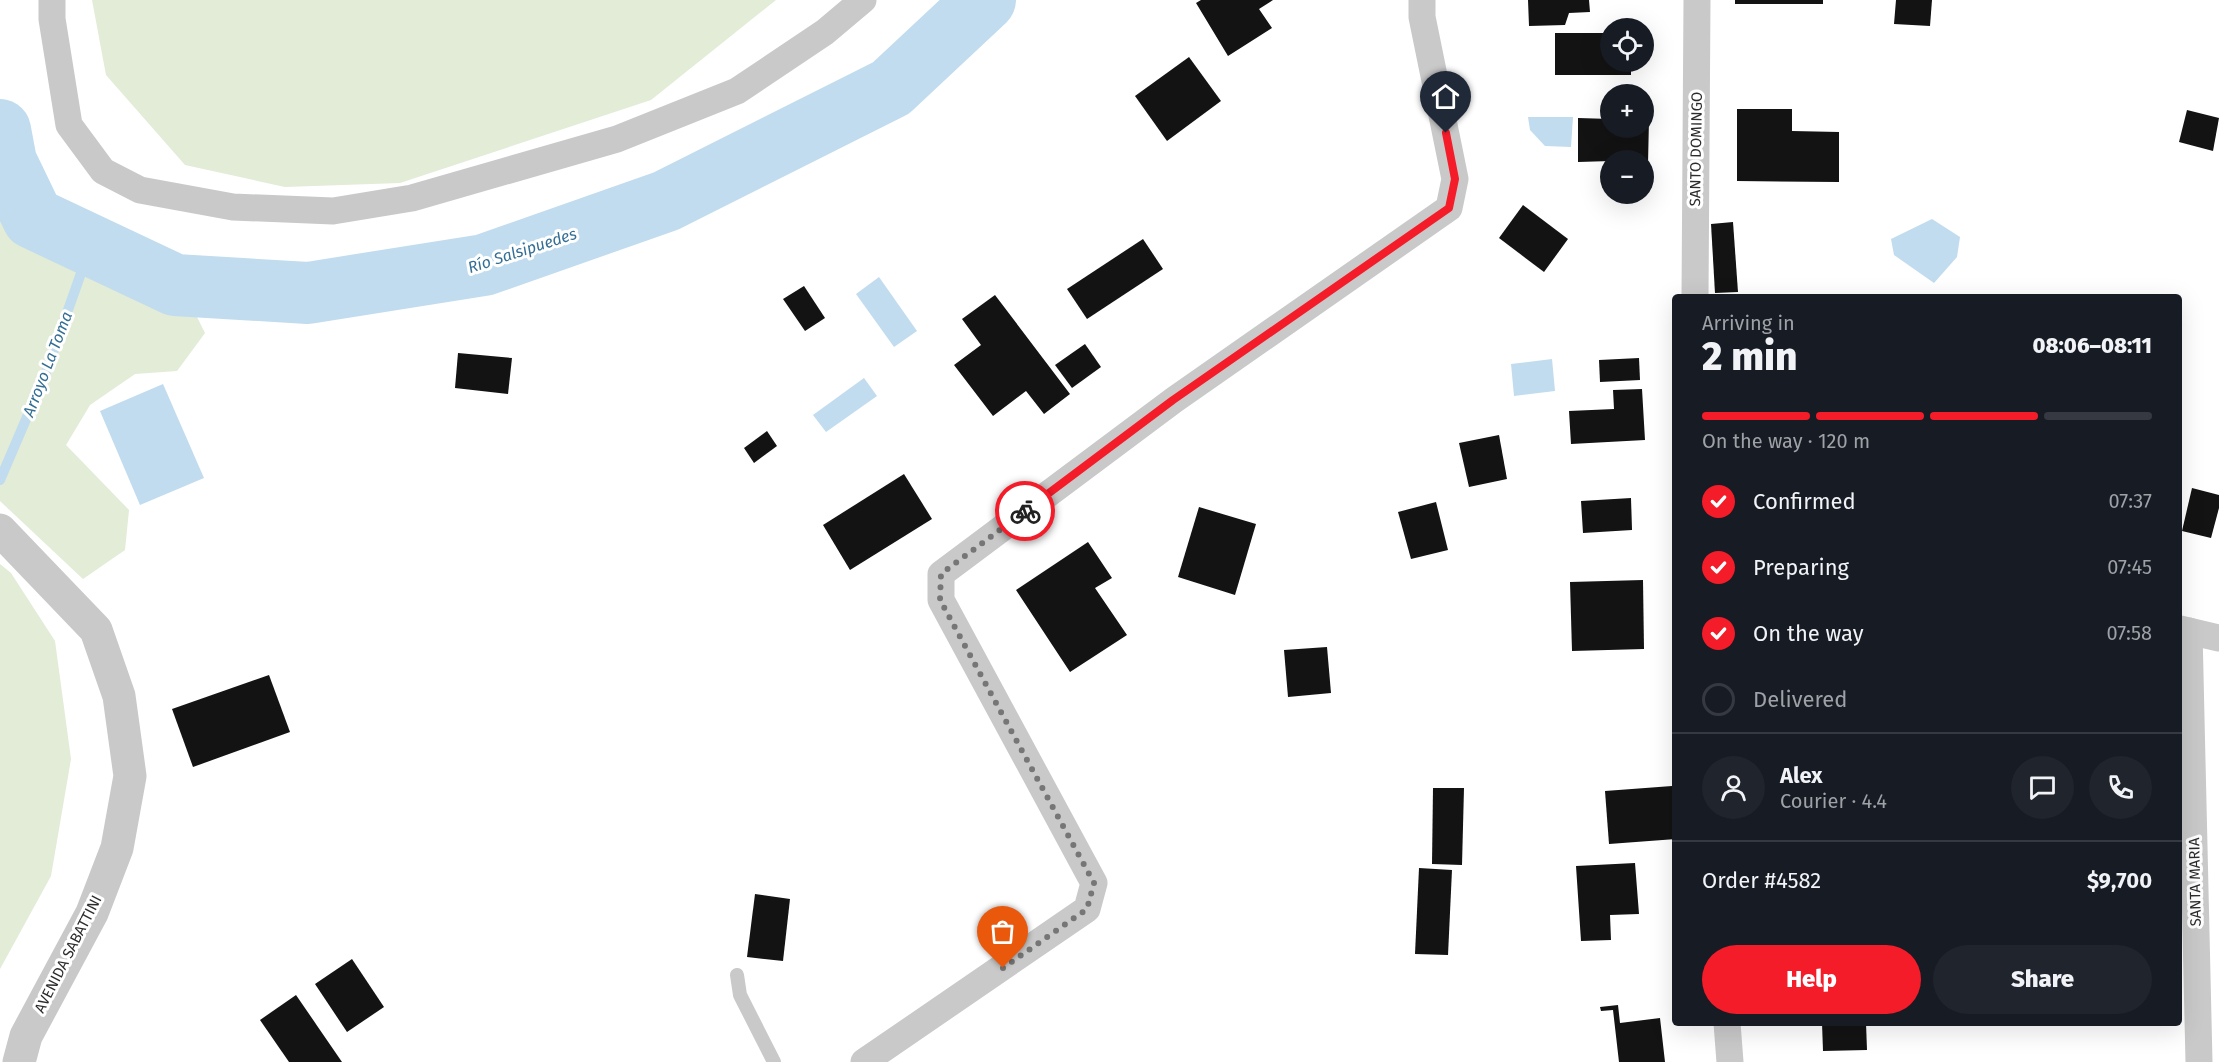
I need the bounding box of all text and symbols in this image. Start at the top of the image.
map controls [1600,18,1654,204]
button: locate [1600,18,1654,72]
pin [1420,71,1471,133]
icon: home [1429,80,1462,113]
button: + [1600,84,1654,138]
street label: SANTO DOMINGO [1686,92,1706,206]
button: − [1600,150,1654,204]
water label: Río Salsipuedes [465,224,579,277]
water label: Arroyo La Toma [18,309,76,420]
text: Arriving in [1702,311,1795,335]
text: 08:06–08:11 [2033,332,2152,359]
text: 2 min [1702,334,1798,380]
text: On the way · 120 m [1702,429,1870,453]
courier [995,481,1055,541]
icon: check [1702,485,1735,518]
text: Confirmed [1753,488,1856,515]
text: 07:37 [2109,489,2152,513]
icon: bike [1009,495,1042,528]
icon: check [1702,551,1735,584]
text: Preparing [1753,554,1849,581]
text: 07:45 [2107,555,2152,579]
icon: check [1702,617,1735,650]
text: On the way [1753,620,1864,647]
text: 07:58 [2106,621,2152,645]
text: Delivered [1753,686,1848,713]
button: person [1702,756,1765,819]
button: chat [2011,756,2074,819]
button: phone [2089,756,2152,819]
text: Alex [1780,762,1823,789]
text: Courier · 4.4 [1780,789,1887,813]
street label: SANTA MARIA [2185,837,2205,927]
text: Order #4582 [1702,867,1821,894]
text: $9,700 [2087,867,2152,894]
street label: AVENIDA SABATTINI [31,892,105,1016]
pin [977,906,1028,968]
icon: bag [986,915,1019,948]
button: Help [1702,945,1921,1014]
button: Share [1933,945,2152,1014]

